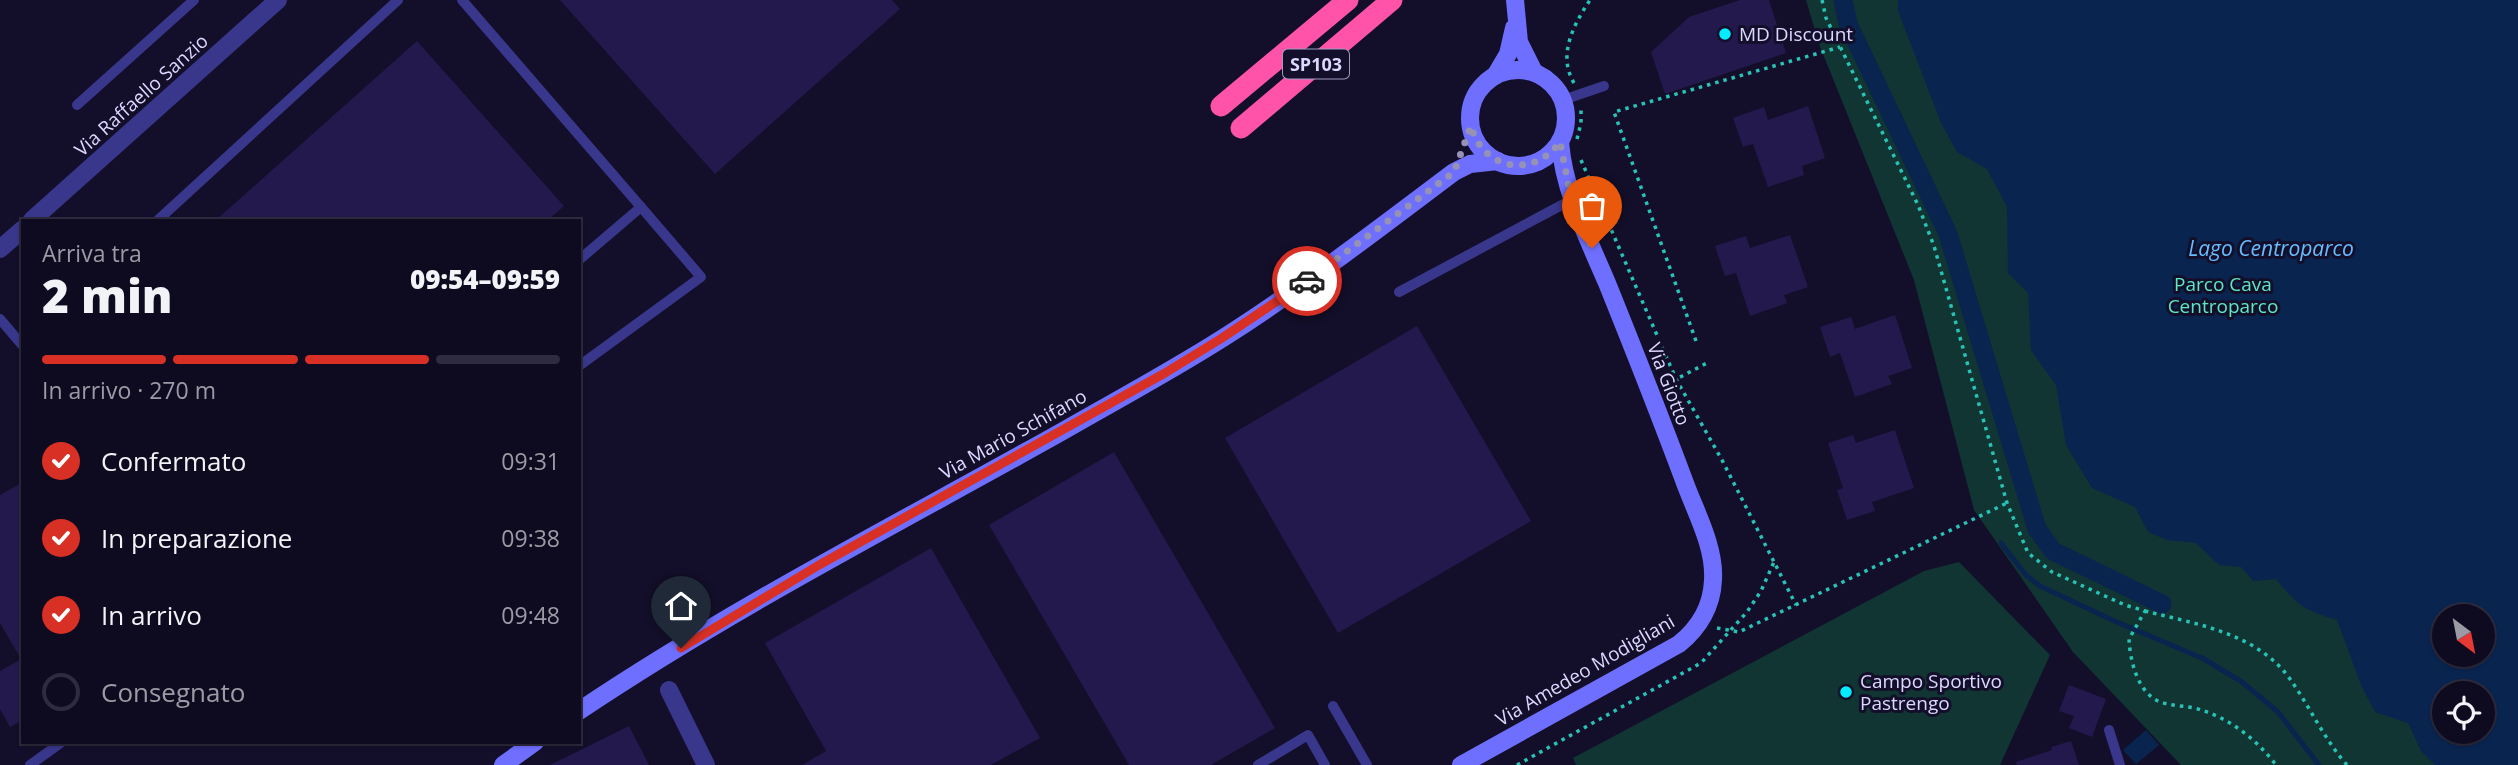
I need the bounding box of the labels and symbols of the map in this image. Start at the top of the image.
place label: MD Discount [1739,21,1853,47]
marker: MD Discount [1717,26,1733,42]
street label: Via Raffaello Sanzio [69,28,213,162]
road number: SP103 [1283,50,1349,78]
pin [1562,176,1622,248]
water label: Lago Centroparco [2188,234,2354,262]
courier [1272,246,1342,316]
park label: Parco Cava Centroparco [2168,271,2278,319]
street label: Via Giotto [1641,339,1697,429]
street label: Via Mario Schifano [935,383,1091,485]
pin [651,576,711,648]
north arrow [2432,604,2496,667]
street label: Via Amedeo Modigliani [1491,608,1679,732]
place label: Campo Sportivo Pastrengo [1860,668,2002,716]
marker: Campo Sportivo Pastrengo [1838,684,1854,700]

